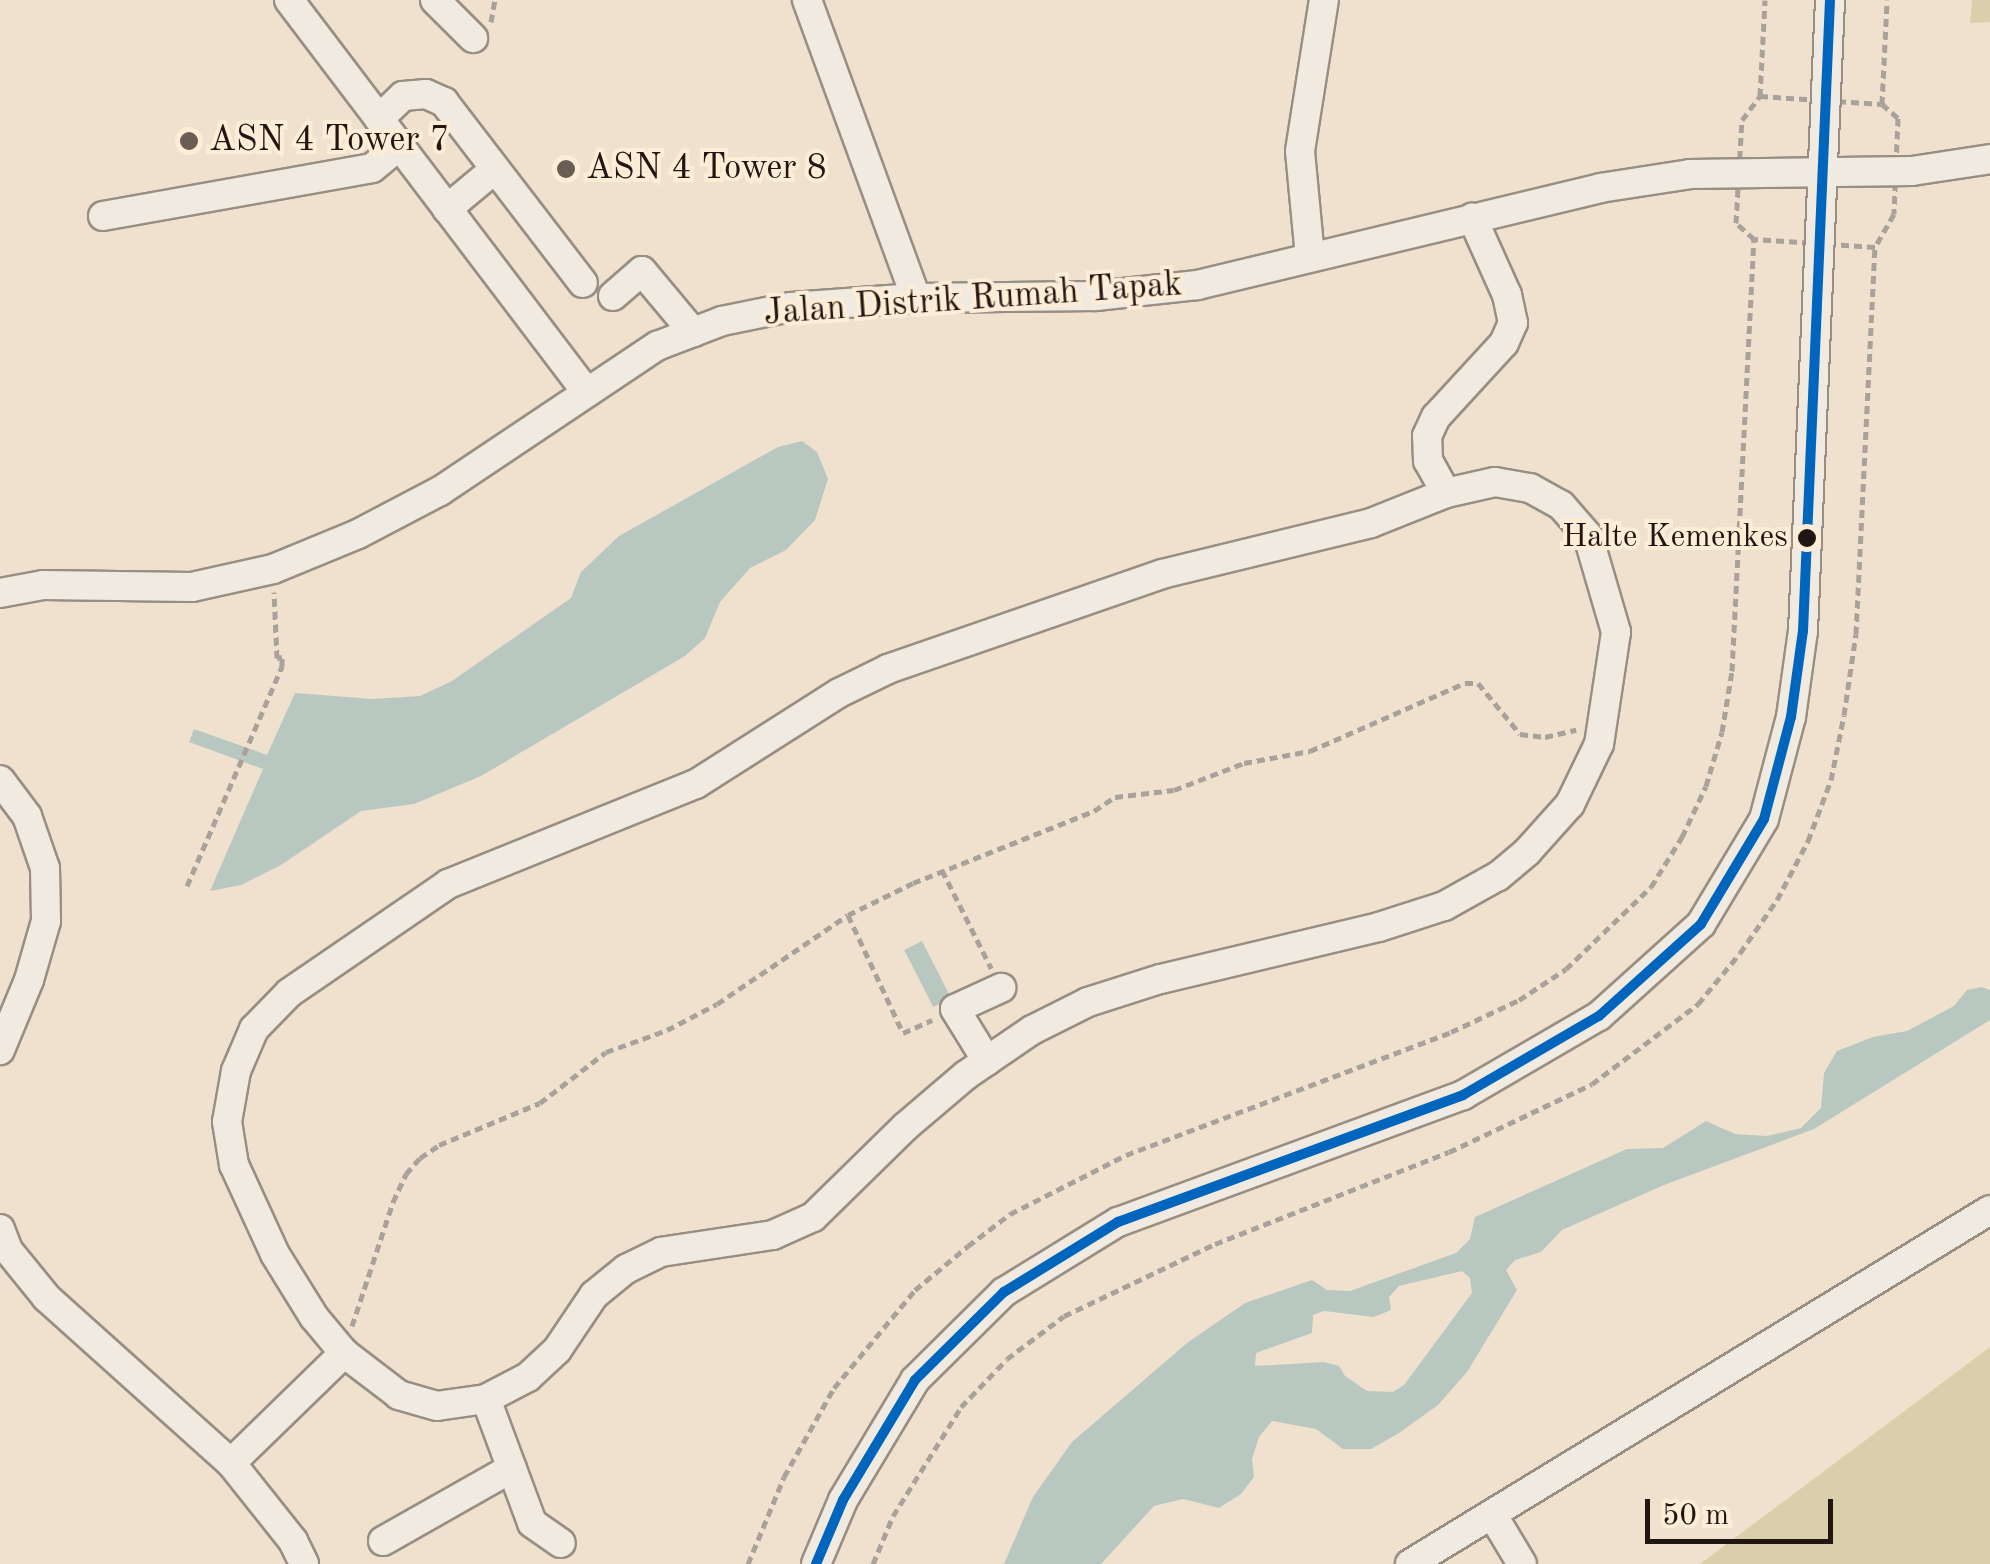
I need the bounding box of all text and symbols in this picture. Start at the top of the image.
place label: ASN 4 Tower 7 [209,120,450,162]
marker: ASN 4 Tower 7 [178,130,200,152]
place label: ASN 4 Tower 8 [586,148,827,190]
marker: ASN 4 Tower 8 [555,158,577,180]
street label: Jalan Distrik Rumah Tapak [762,264,1184,336]
place label: Halte Kemenkes [1562,519,1788,557]
marker: Halte Kemenkes [1797,528,1817,548]
scale bar [1650,1479,1838,1541]
text: 50 m [1662,1501,1729,1531]

